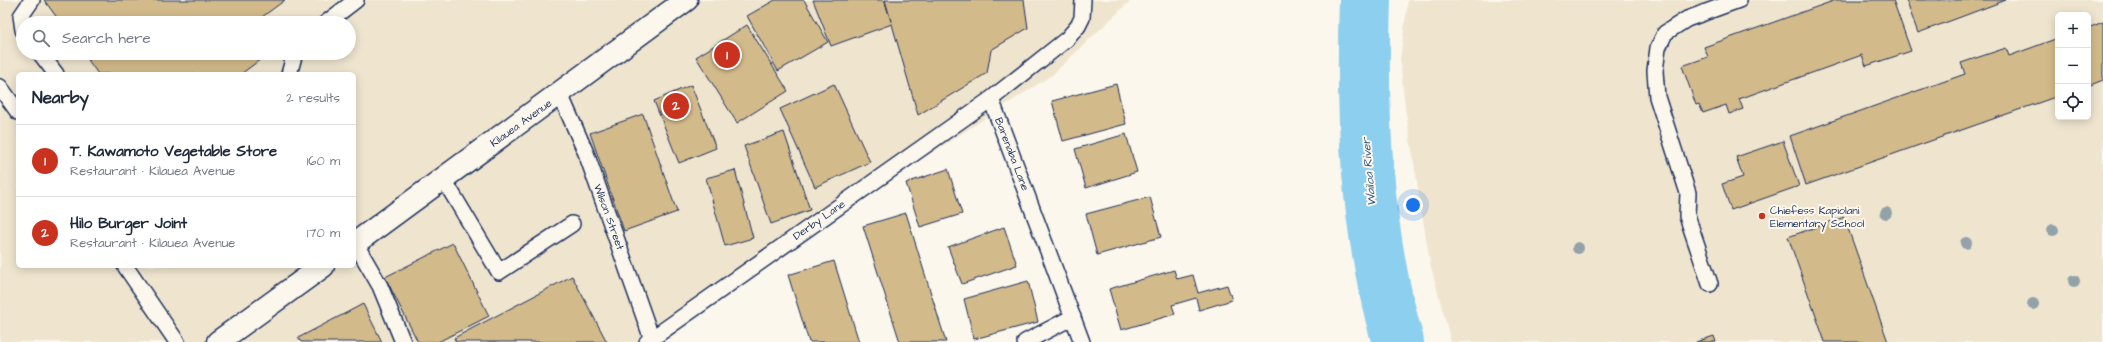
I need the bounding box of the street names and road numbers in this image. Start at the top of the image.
street label: Kilauea Avenue [487,95,555,151]
street label: Barenaba Lane [991,115,1033,193]
street label: Wilson Street [590,182,628,253]
street label: Derby Lane [790,196,849,244]

